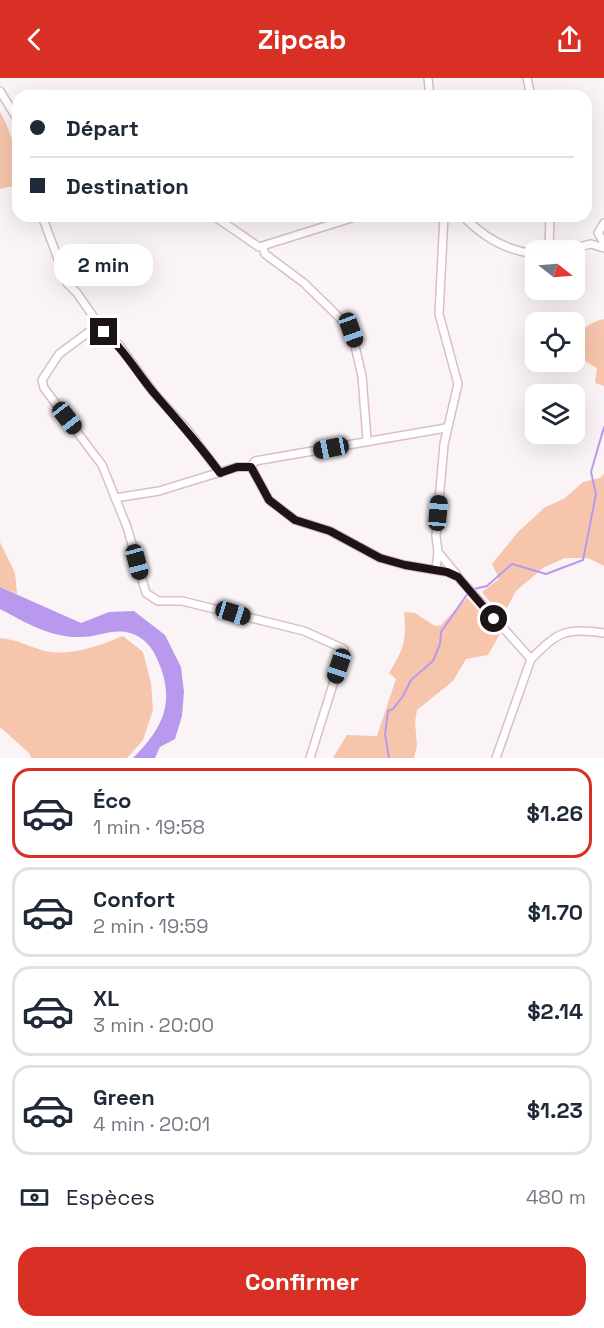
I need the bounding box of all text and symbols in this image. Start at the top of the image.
text: Zipcab [258,22,346,57]
icon: back [18,23,51,56]
icon: share [553,23,586,56]
text: Départ [66,114,139,142]
text: Destination [66,172,189,200]
north arrow [525,240,585,300]
map controls [525,240,585,444]
callout: 2 min [54,245,154,287]
text: 2 min [78,252,129,278]
car [336,310,366,350]
button: locate [525,312,585,372]
route end [90,318,117,345]
button: layers [525,384,585,444]
car [49,398,85,438]
car [312,436,350,460]
car [427,494,449,532]
car [124,542,150,582]
car [213,599,253,627]
route start [480,605,507,632]
car [325,646,353,686]
icon: car [21,786,75,840]
text: Éco [93,786,132,814]
text: $1.26 [527,799,583,827]
text: 1 min · 19:58 [93,814,205,840]
icon: car [21,885,75,939]
text: Confort [93,885,175,913]
text: $1.70 [528,898,583,926]
text: 2 min · 19:59 [93,913,208,939]
icon: car [21,984,75,1038]
text: XL [93,984,119,1012]
text: $2.14 [527,997,583,1025]
text: 3 min · 20:00 [93,1012,214,1038]
icon: car [21,1083,75,1137]
text: Green [93,1083,155,1111]
text: $1.23 [527,1096,583,1124]
text: 4 min · 20:01 [93,1111,210,1137]
icon: cash [18,1181,51,1214]
text: Espèces [66,1183,155,1211]
text: 480 m [526,1184,586,1210]
button: Confirmer [18,1247,586,1316]

